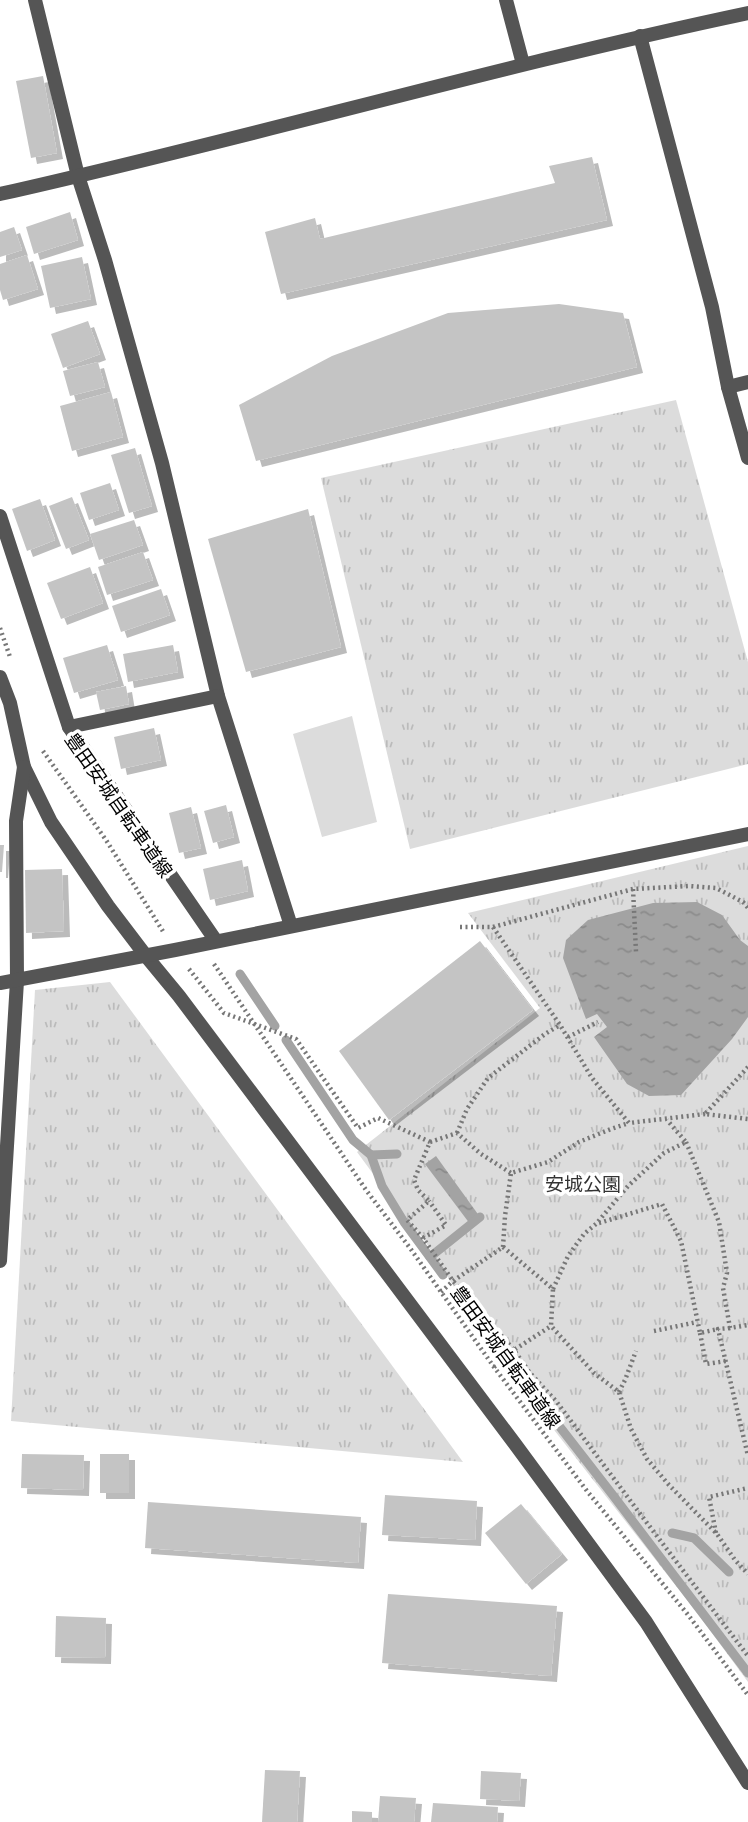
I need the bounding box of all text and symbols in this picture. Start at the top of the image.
street label: 豊田安城自転車道線 [60,729,176,882]
park label: 安城公園 [545,1174,621,1196]
street label: 豊田安城自転車道線 [446,1282,564,1433]

